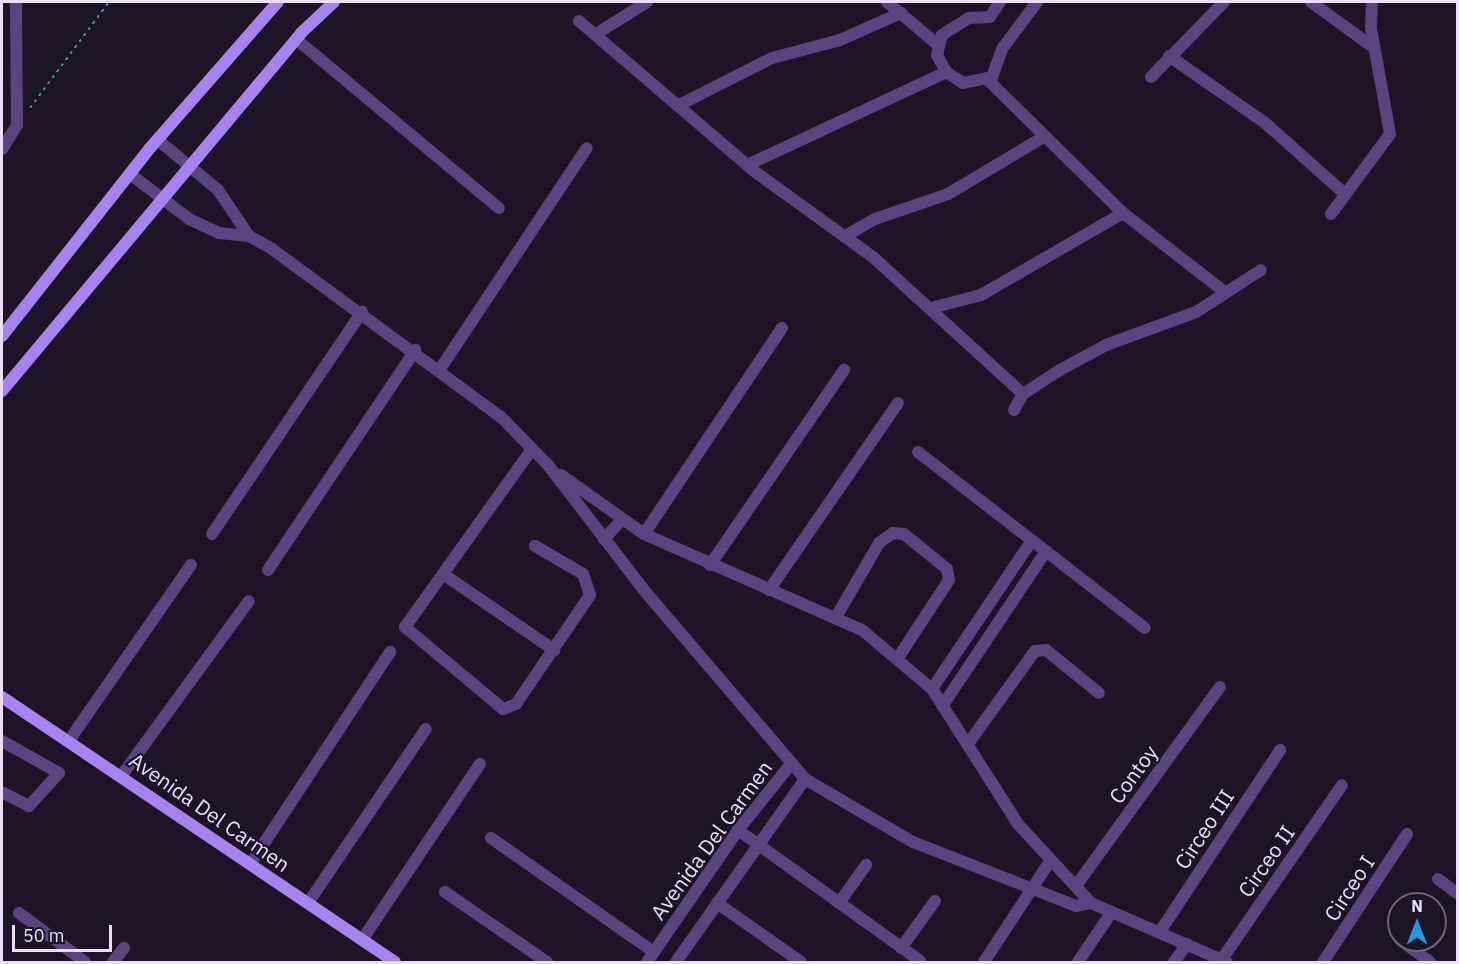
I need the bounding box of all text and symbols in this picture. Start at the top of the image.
street label: Contoy [1103,740,1163,808]
street label: Avenida Del Carmen [125,747,295,877]
street label: Avenida Del Carmen [645,756,777,924]
street label: Circeo III [1169,784,1239,874]
street label: Circeo II [1232,820,1300,902]
street label: Circeo I [1319,851,1379,925]
north arrow [1387,892,1447,952]
text: N [1411,896,1423,916]
scale bar [15,913,116,951]
text: 50 m [23,924,65,947]

